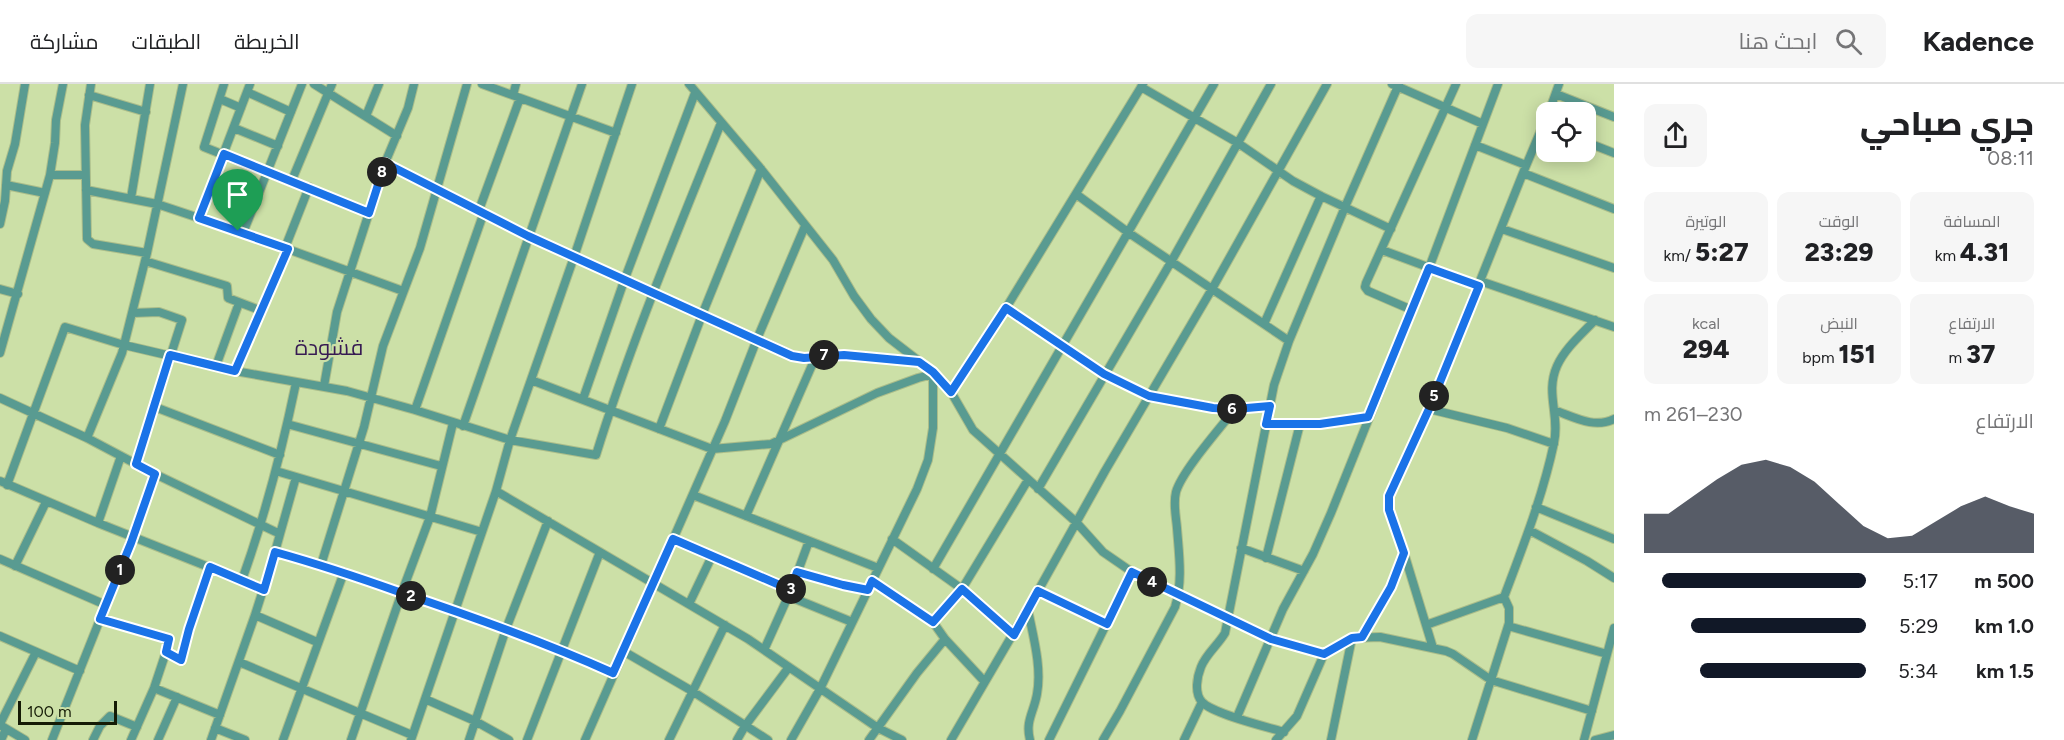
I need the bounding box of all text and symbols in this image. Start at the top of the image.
search box [1466,14,1886,68]
text: Kadence [1922,24,2034,58]
icon: search [1832,25,1865,58]
text: ابحث هنا [1738,28,1817,55]
text: مشاركة [30,29,99,54]
text: الطبقات [132,29,201,54]
text: الخريطة [234,29,300,54]
map controls [1536,102,1596,162]
button: locate [1536,102,1596,162]
button: share [1644,104,1707,167]
text: جري صباحي [1860,104,2034,143]
text: 08:11 [1987,146,2034,170]
pin: 8 [367,157,397,187]
text: 8 [377,162,387,181]
pin [212,169,263,231]
icon: arrive [221,178,254,211]
text: الوتيرة [1685,212,1727,231]
text: الوقت [1819,212,1859,231]
text: المسافة [1944,212,2000,231]
text: 5:27 [1695,236,1749,268]
text: 23:29 [1805,236,1873,268]
text: 4.31 [1960,236,2009,268]
text: /km [1663,246,1695,265]
text: km [1935,246,1960,265]
text: kcal [1692,314,1720,333]
text: النبض [1820,314,1858,333]
text: الارتفاع [1949,314,1995,333]
text: 294 [1682,333,1730,365]
district label: فشودة [295,334,363,361]
text: 151 [1839,338,1876,370]
text: 37 [1966,338,1995,370]
pin: 7 [809,340,839,370]
text: 7 [820,345,828,364]
text: bpm [1802,348,1839,367]
text: m [1949,348,1966,367]
pin: 5 [1419,381,1449,411]
text: 5 [1429,386,1439,405]
pin: 6 [1217,394,1247,424]
text: 6 [1227,399,1237,418]
text: 230–261 m [1644,402,1743,426]
text: الارتفاع [1975,409,2034,433]
pin: 1 [105,555,135,585]
text: 1 [117,560,123,579]
pin: 4 [1137,567,1167,597]
text: 5:17 [1902,569,1938,593]
text: 500 m [1974,569,2034,593]
text: 4 [1147,572,1157,591]
pin: 3 [776,574,806,604]
text: 3 [787,579,795,598]
pin: 2 [396,581,426,611]
text: 2 [406,586,416,605]
text: 5:29 [1899,614,1938,638]
text: 1.0 km [1975,614,2034,638]
text: 5:34 [1898,659,1938,683]
text: 1.5 km [1976,659,2034,683]
scale bar [18,698,117,726]
text: 100 m [27,702,72,721]

